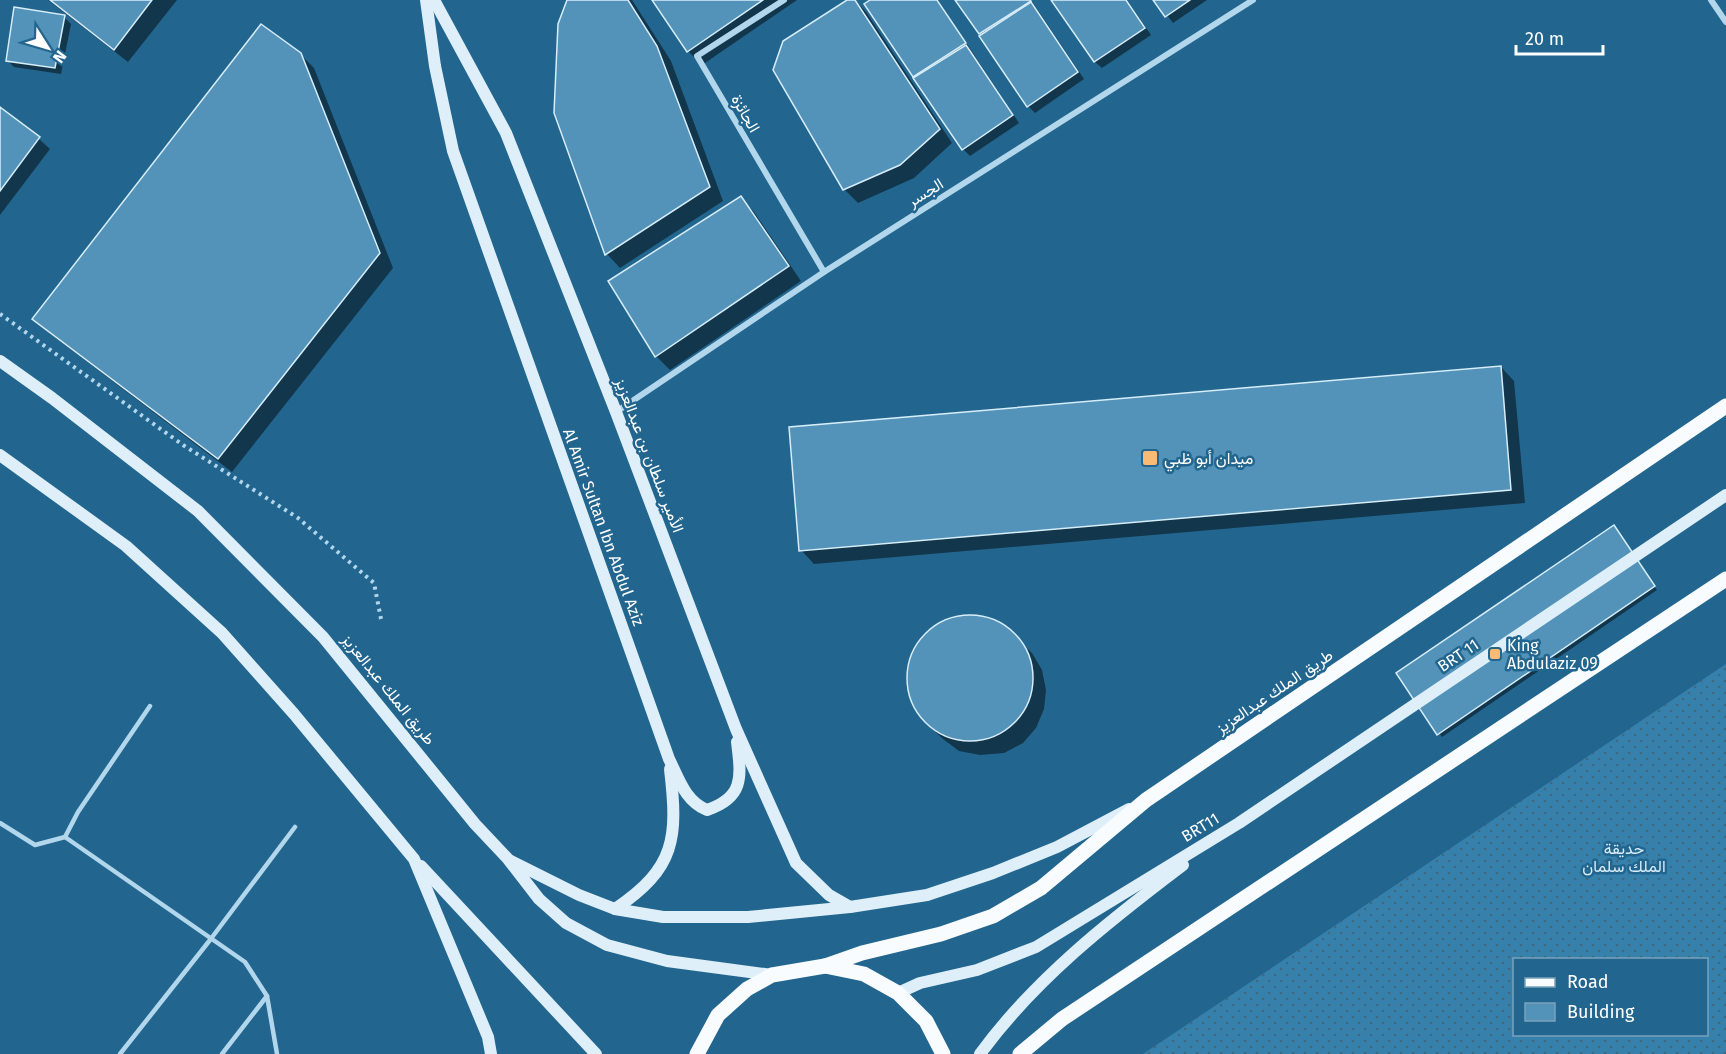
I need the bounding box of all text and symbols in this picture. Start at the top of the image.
north arrow [18,18,78,78]
scale bar [1516,18,1603,56]
text: 20 m [1525,28,1564,50]
text: N [49,47,70,67]
street label: الجائزة [726,91,764,136]
street label: الجسر [903,174,947,212]
street label: الأمير سلطان بن عبدالعزيز [610,374,688,536]
street label: Al Amir Sultan Ibn Abdul Aziz [559,426,648,628]
marker: ميدان أبو ظبي [1141,449,1159,467]
place label: ميدان أبو ظبي [1164,449,1253,472]
street label: طريق الملك عبدالعزيز [337,629,439,749]
street label: BRT 11 [1434,635,1482,676]
place label: King Abdulaziz 09 [1507,636,1598,673]
street label: طريق الملك عبدالعزيز [1211,645,1337,739]
marker: King Abdulaziz 09 [1488,647,1502,661]
street label: BRT11 [1178,809,1223,846]
park label: حديقة الملك سلمان [1582,839,1666,876]
legend [1513,958,1708,1036]
text: Road [1567,971,1609,993]
text: Building [1567,1001,1635,1023]

